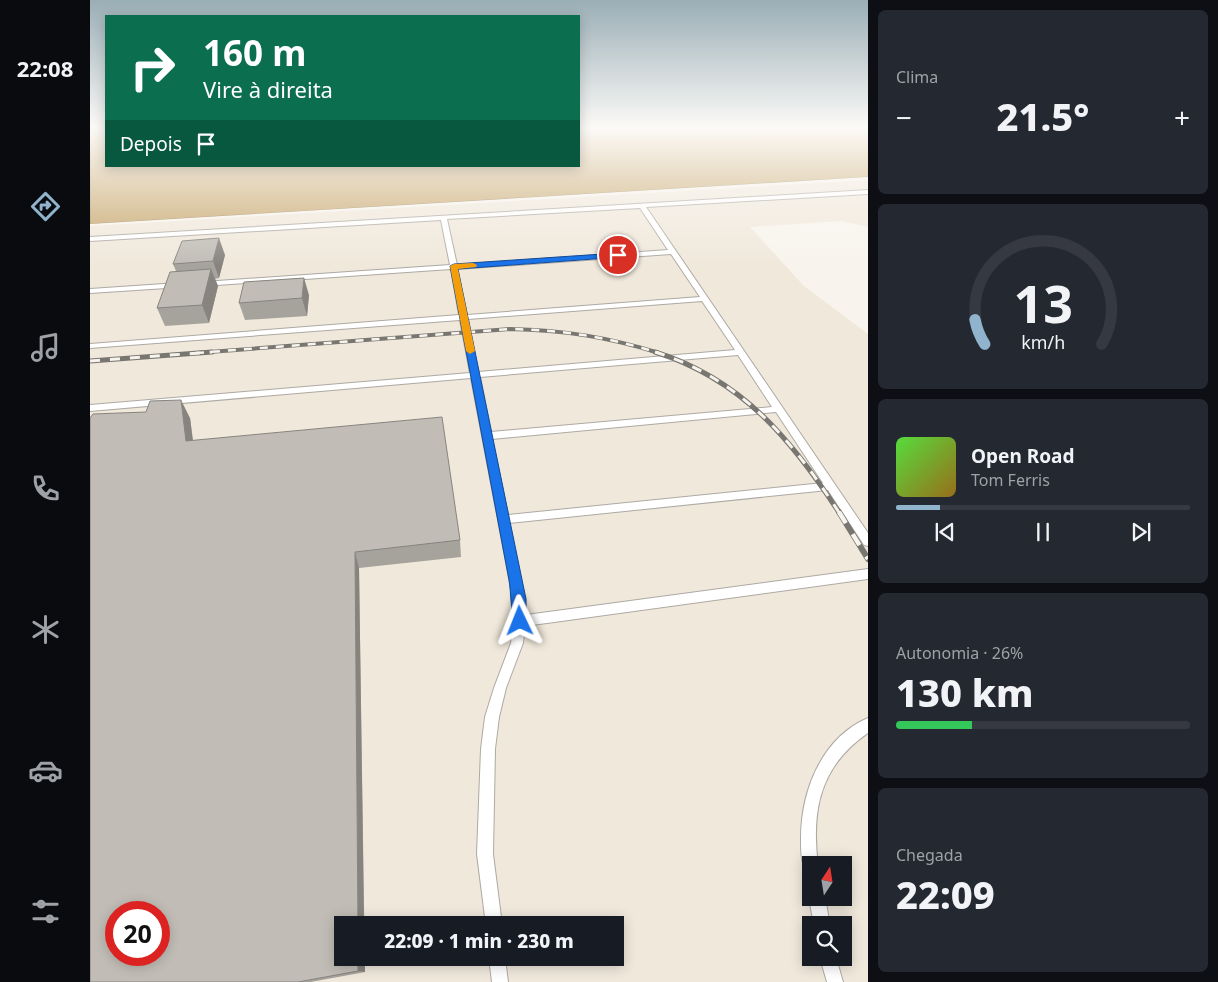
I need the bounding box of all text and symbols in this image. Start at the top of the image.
text: 160 m [203,29,306,76]
icon: right [120,35,185,100]
text: 22:08 [17,53,73,83]
text: Clima [896,66,938,88]
text: Vire à direita [203,74,333,104]
text: 21.5° [997,90,1089,142]
text: − [896,98,912,136]
text: + [1174,98,1190,136]
icon: arrive [192,130,220,158]
text: Depois [120,131,182,157]
icon: directions [28,189,63,224]
pin [597,234,639,276]
icon: arrive [604,241,632,269]
text: 13 [1013,267,1073,338]
icon: music [28,330,63,365]
text: km/h [1021,330,1065,354]
text: Open Road [971,443,1074,469]
text: Tom Ferris [971,469,1050,491]
icon: phone [28,471,63,506]
icon: previous [931,518,959,546]
icon: pause [1029,518,1057,546]
icon: next [1127,518,1155,546]
position arrow [493,594,545,646]
icon: climate [28,612,63,647]
text: Autonomia · 26% [896,642,1023,664]
text: 130 km [896,666,1034,718]
icon: car [28,753,63,788]
text: Chegada [896,844,963,866]
north arrow [802,856,852,906]
map controls [802,856,852,966]
text: 22:09 [896,868,995,920]
icon: filters [28,894,63,929]
speed limit sign: 20 [105,901,170,966]
button: search [802,916,852,966]
text: 22:09 · 1 min · 230 m [384,928,574,954]

